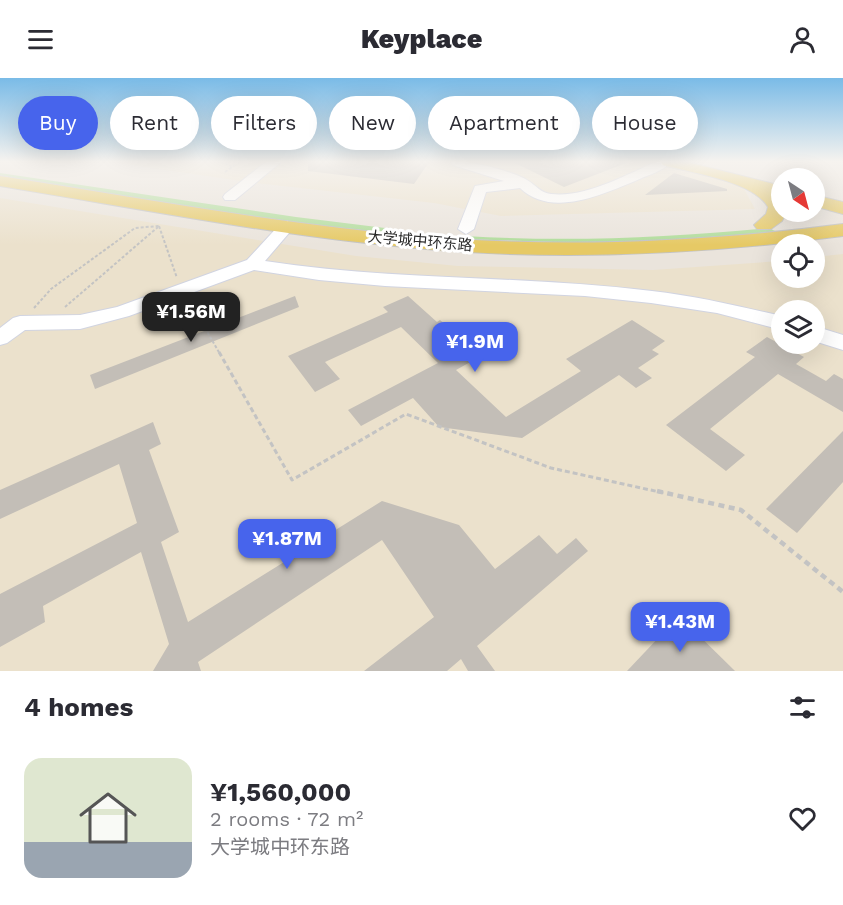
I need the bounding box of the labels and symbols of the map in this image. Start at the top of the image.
north arrow [771,168,825,222]
street label: 大学城中环东路 [367,227,473,255]
pin: ¥1.56M [142,292,240,343]
pin: ¥1.9M [433,322,517,373]
pin: ¥1.87M [238,519,336,570]
pin: ¥1.43M [631,602,729,653]

